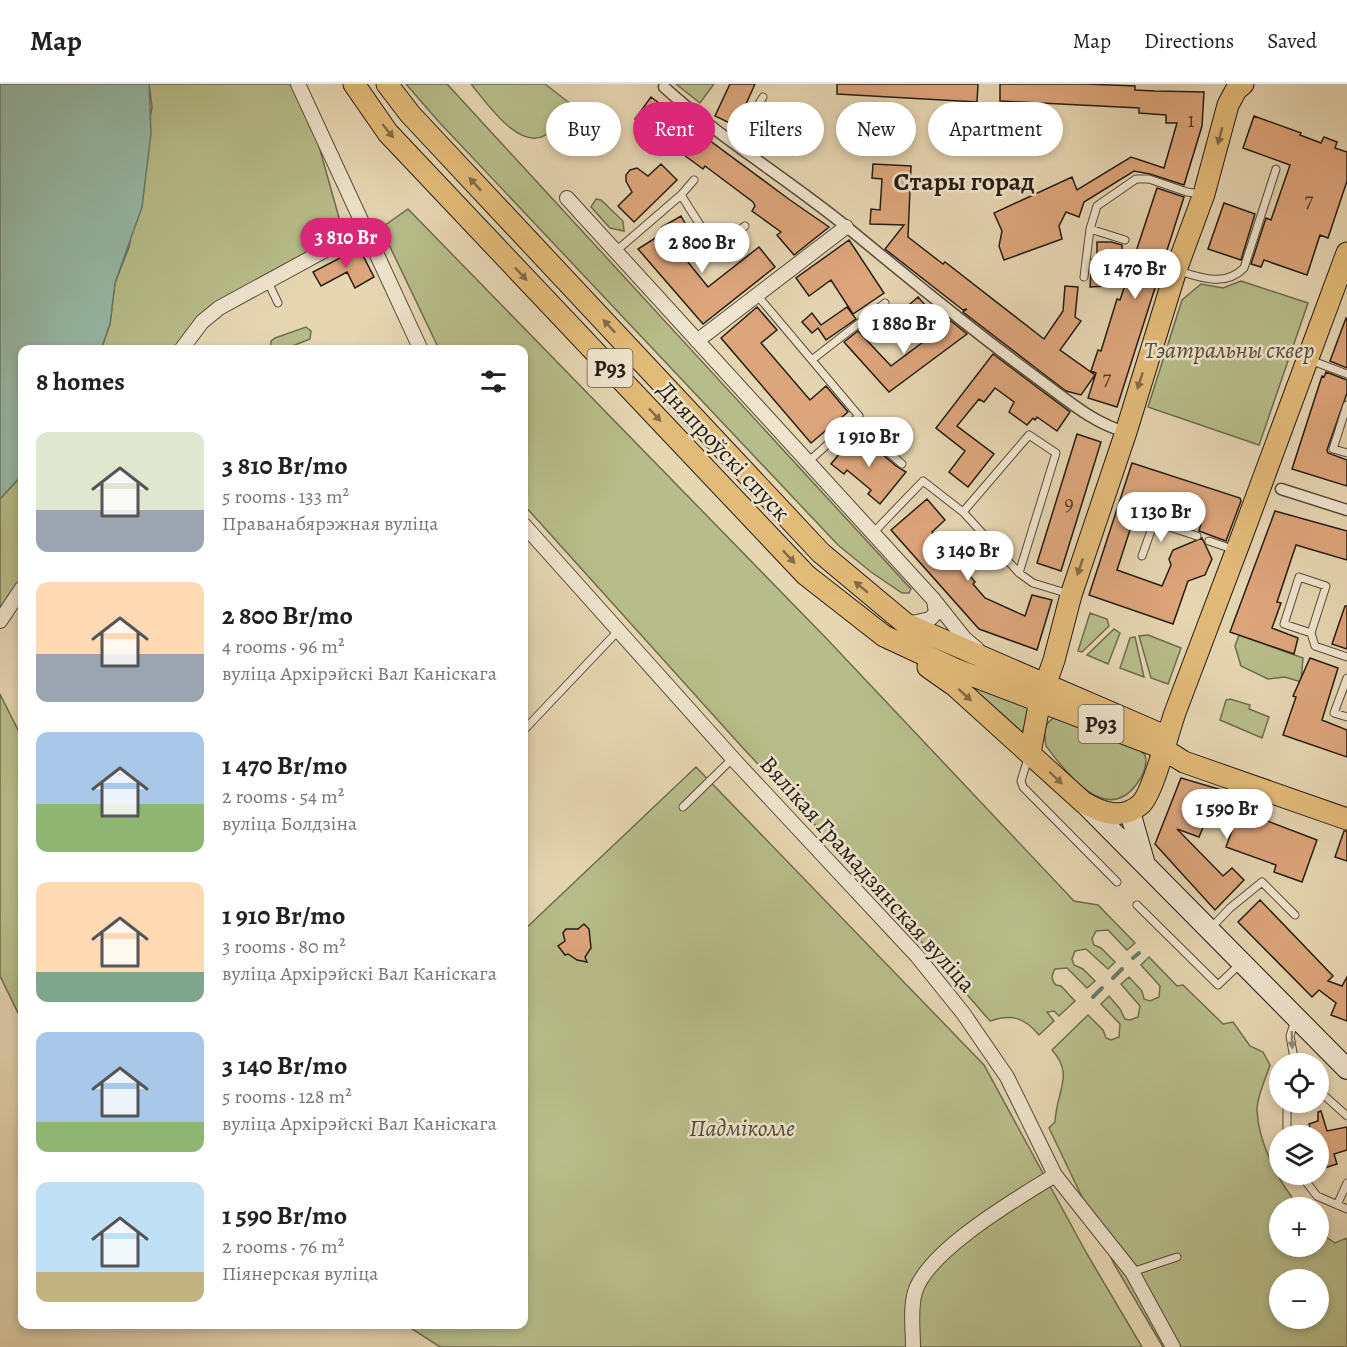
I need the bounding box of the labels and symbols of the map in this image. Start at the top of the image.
house number: 1 [1187,106,1195,134]
one-way arrow [381,124,393,139]
one-way arrow [1214,127,1224,145]
district label: Стары горад [893,164,1035,199]
one-way arrow [469,177,482,192]
house number: 7 [1305,186,1314,214]
pin: 3 810 Br [284,218,408,269]
pin: 2 800 Br [640,223,764,274]
pin: 1 470 Br [1073,249,1197,300]
one-way arrow [514,266,528,281]
pin: 1 880 Br [842,304,966,355]
one-way arrow [602,320,616,334]
park label: Тэатральны сквер [1144,334,1314,366]
road number: Р93 [588,349,632,387]
house number: 7 [1103,364,1112,392]
one-way arrow [1135,372,1144,390]
street label: Дняпроўскі спуск [651,374,797,528]
one-way arrow [648,408,662,423]
pin: 1 910 Br [807,417,931,468]
house number: 9 [1064,489,1074,517]
pin: 1 130 Br [1099,492,1223,543]
pin: 3 140 Br [906,531,1030,582]
one-way arrow [782,550,796,565]
one-way arrow [1075,558,1085,576]
one-way arrow [854,581,869,594]
one-way arrow [957,688,972,701]
road number: Р93 [1078,705,1124,743]
street label: Вялікая Грамадзянская вуліца [753,749,983,999]
one-way arrow [1049,770,1063,784]
pin: 1 590 Br [1165,789,1289,840]
one-way arrow [1287,1031,1297,1050]
park label: Падміколле [689,1112,795,1144]

